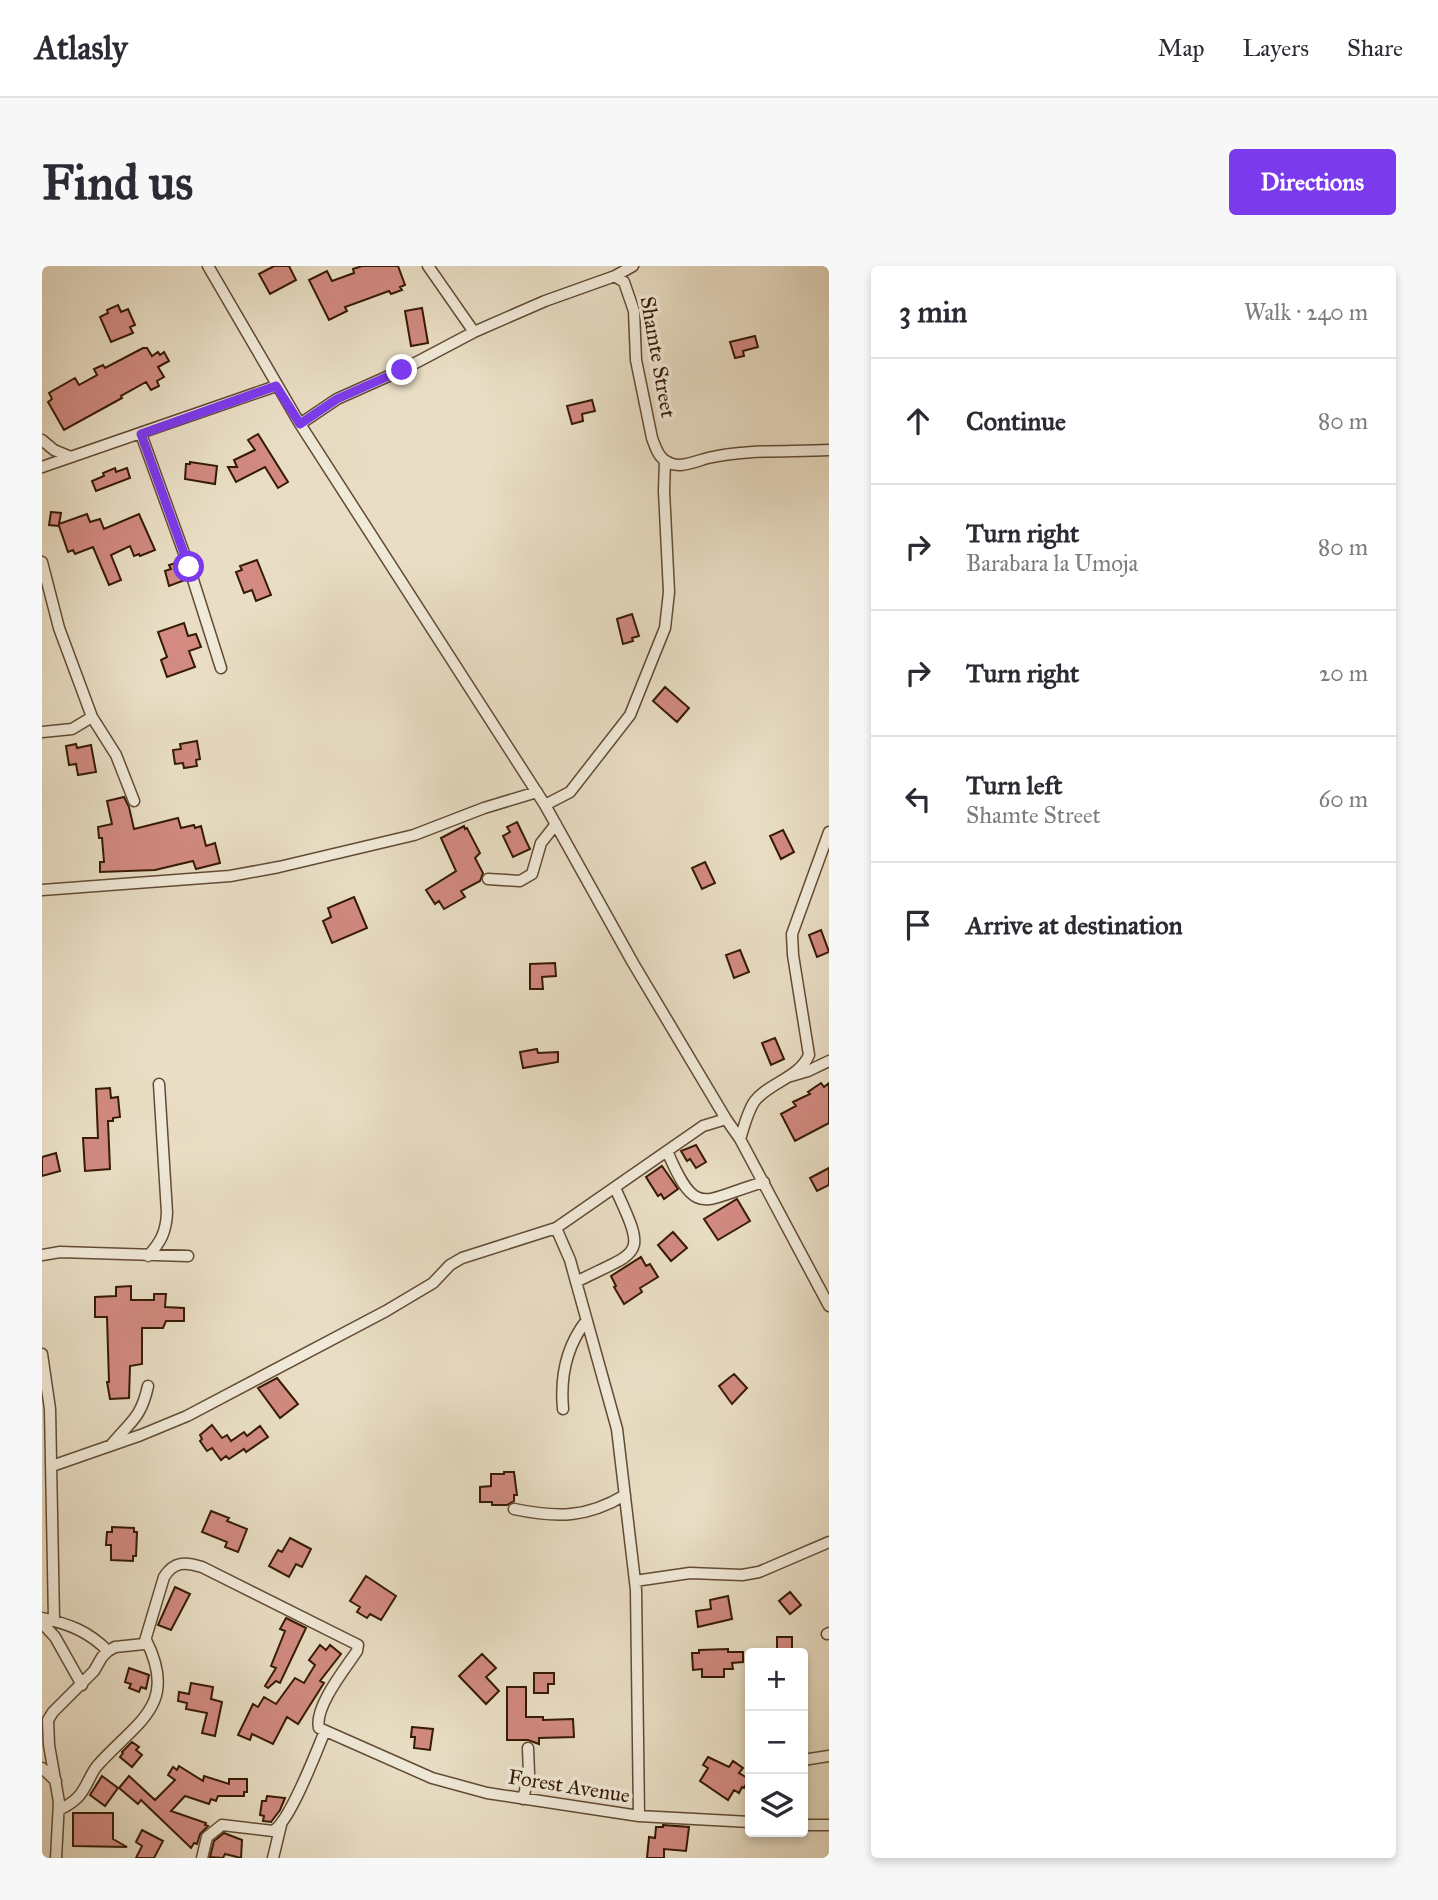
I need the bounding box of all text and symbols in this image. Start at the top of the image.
text: Atlasly [35,28,127,68]
text: Map [1158,33,1205,63]
text: Layers [1243,33,1309,63]
text: Share [1347,33,1403,63]
button: Directions [1229,149,1396,215]
text: Find us [42,153,193,212]
street label: Shamte Street [635,294,682,420]
text: 3 min [899,294,967,330]
text: Walk · 240 m [1244,298,1368,326]
route end [386,354,417,385]
icon: ahead [899,402,937,440]
text: Continue [966,405,1066,437]
text: 80 m [1318,407,1368,435]
text: Turn right [966,517,1079,549]
icon: right [899,528,937,566]
text: 80 m [1318,533,1368,561]
text: Barabara la Umoja [966,549,1138,577]
route start [173,551,204,582]
icon: right [899,654,937,692]
text: Turn right [966,657,1079,689]
text: 20 m [1319,659,1368,687]
text: Turn left [966,769,1062,801]
icon: left [899,780,937,818]
text: 60 m [1319,785,1368,813]
text: Shamte Street [966,801,1101,829]
icon: arrive [899,906,937,944]
text: Arrive at destination [966,909,1183,941]
map controls [745,1648,808,1837]
button: + [745,1648,808,1711]
button: − [745,1711,808,1774]
street label: Forest Avenue [506,1764,632,1809]
button: layers [745,1774,808,1837]

